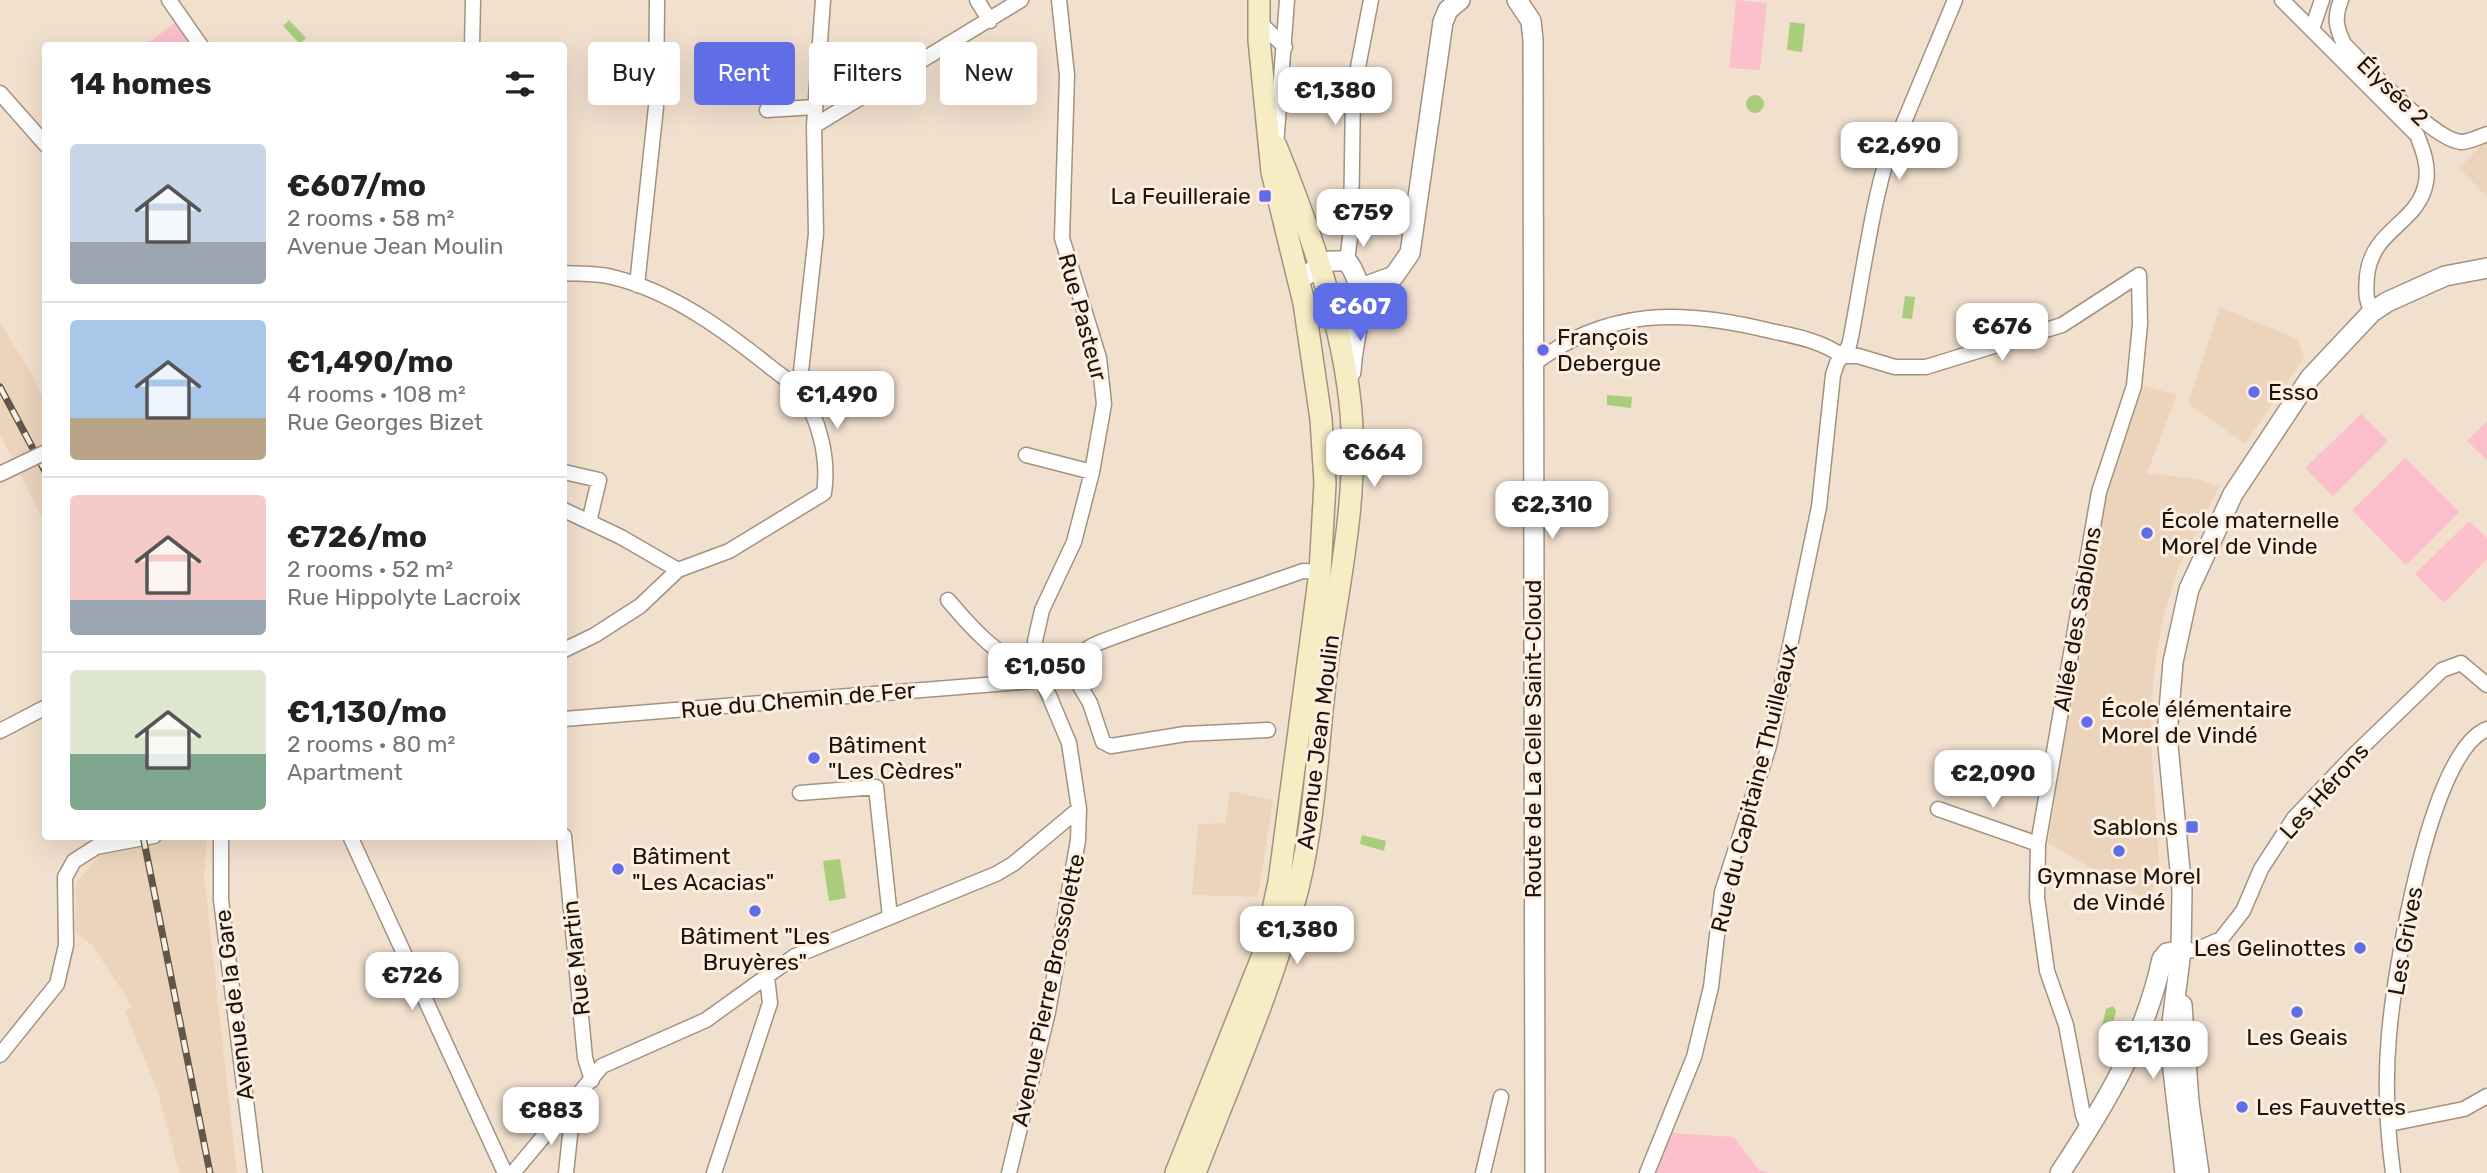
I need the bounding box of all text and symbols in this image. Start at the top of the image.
chip: Buy [588,42,680,105]
chip: Rent [694,42,795,105]
chip: Filters [809,42,926,105]
chip: New [940,42,1037,105]
street label: Élysée 2 [2351,50,2435,132]
icon: filters [501,65,539,103]
text: 14 homes [70,66,212,102]
pin: €1,380 [1278,68,1392,127]
text: €1,380 [1294,76,1376,104]
pin: €2,690 [1842,122,1956,182]
text: €2,690 [1857,131,1941,159]
text: €607/mo [287,168,426,204]
icon: home [126,172,210,256]
place label: La Feuilleraie [1111,182,1251,210]
marker: La Feuilleraie [1257,188,1273,204]
pin: €759 [1322,190,1404,249]
text: €759 [1333,198,1393,226]
text: 2 rooms · 58 m² [287,204,454,232]
text: Avenue Jean Moulin [287,232,503,260]
street label: Rue Pasteur [1053,250,1114,384]
pin: €607 [1319,284,1401,343]
text: €607 [1329,292,1391,320]
pin: €676 [1961,304,2043,363]
text: €676 [1972,312,2032,340]
place label: François Debergue [1557,323,1661,377]
marker: François Debergue [1535,342,1551,358]
text: €1,490/mo [287,344,453,380]
icon: home [126,348,210,432]
pin: €1,490 [780,372,894,431]
place label: Esso [2268,378,2319,406]
text: 4 rooms · 108 m² [287,380,466,408]
text: €1,490 [796,380,878,408]
marker: Esso [2246,384,2262,400]
text: Rue Georges Bizet [287,408,483,436]
pin: €664 [1333,430,1415,489]
text: €664 [1342,438,1406,466]
pin: €2,310 [1495,482,1609,541]
text: €2,310 [1511,490,1593,518]
place label: École maternelle Morel de Vinde [2161,506,2339,560]
text: €726/mo [287,519,427,555]
icon: home [126,523,210,607]
street label: Allée des Sablons [2047,524,2107,714]
marker: École maternelle Morel de Vinde [2139,525,2155,541]
text: 2 rooms · 52 m² [287,555,453,583]
street label: Route de La Celle Saint-Cloud [1519,580,1547,898]
text: Rue Hippolyte Lacroix [287,583,521,611]
street label: Avenue Jean Moulin [1291,633,1345,851]
street label: Rue du Capitaine Thuilleaux [1705,641,1803,935]
pin: €1,050 [988,644,1102,703]
text: €1,050 [1004,652,1086,680]
street label: Rue du Chemin de Fer [680,676,917,724]
text: €1,130/mo [287,694,447,730]
place label: École élémentaire Morel de Vindé [2101,695,2292,749]
icon: home [126,698,210,782]
marker: École élémentaire Morel de Vindé [2079,714,2095,730]
text: 2 rooms · 80 m² [287,730,455,758]
place label: Bâtiment "Les Cèdres" [828,731,963,785]
street label: Les Hérons [2274,737,2374,845]
marker: Bâtiment "Les Cèdres" [806,750,822,766]
pin: €2,090 [1936,750,2050,810]
text: Apartment [287,758,403,786]
text: €2,090 [1950,759,2036,787]
place label: Sablons [2093,813,2178,841]
marker: Sablons [2184,819,2200,835]
place label: Bâtiment "Les Acacias" [632,842,774,896]
marker: Gymnase Morel de Vindé [2111,843,2127,859]
street label: Avenue Pierre Brossolette [1005,851,1091,1129]
marker: Bâtiment "Les Acacias" [610,861,626,877]
place label: Gymnase Morel de Vindé [2037,862,2201,916]
street label: Les Grives [2382,884,2428,998]
street label: Rue Martin [556,899,596,1017]
marker: Bâtiment "Les Bruyères" [747,903,763,919]
pin: €1,380 [1240,906,1354,966]
street label: Avenue de la Gare [208,908,260,1102]
text: €1,380 [1256,915,1338,943]
place label: Bâtiment "Les Bruyères" [680,922,830,976]
place label: Les Gelinottes [2194,934,2346,962]
marker: Les Gelinottes [2352,940,2368,956]
pin: €726 [371,953,453,1012]
text: €726 [381,961,443,989]
marker: Les Geais [2289,1004,2305,1020]
pin: €1,130 [2096,1021,2210,1081]
place label: Les Geais [2246,1023,2348,1051]
text: €1,130 [2115,1030,2191,1058]
pin: €883 [510,1088,592,1147]
place label: Les Fauvettes [2256,1093,2406,1121]
text: €883 [519,1096,583,1124]
marker: Les Fauvettes [2234,1099,2250,1115]

